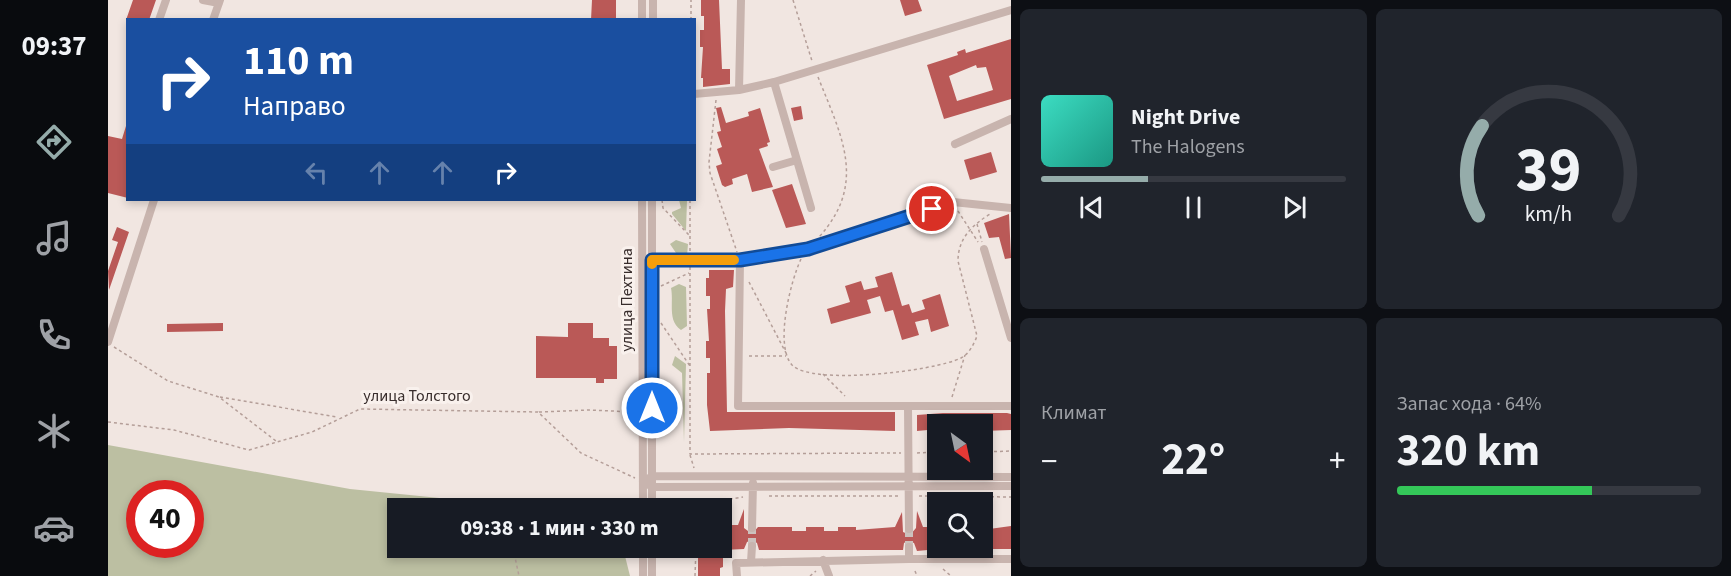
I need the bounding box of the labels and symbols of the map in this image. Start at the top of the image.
pin [906,183,957,234]
street label: улица Пехтина [616,248,638,352]
position arrow [620,376,684,440]
street label: улица Толстого [363,385,471,407]
north arrow [927,414,993,480]
speed limit sign: 40 [126,480,204,558]

